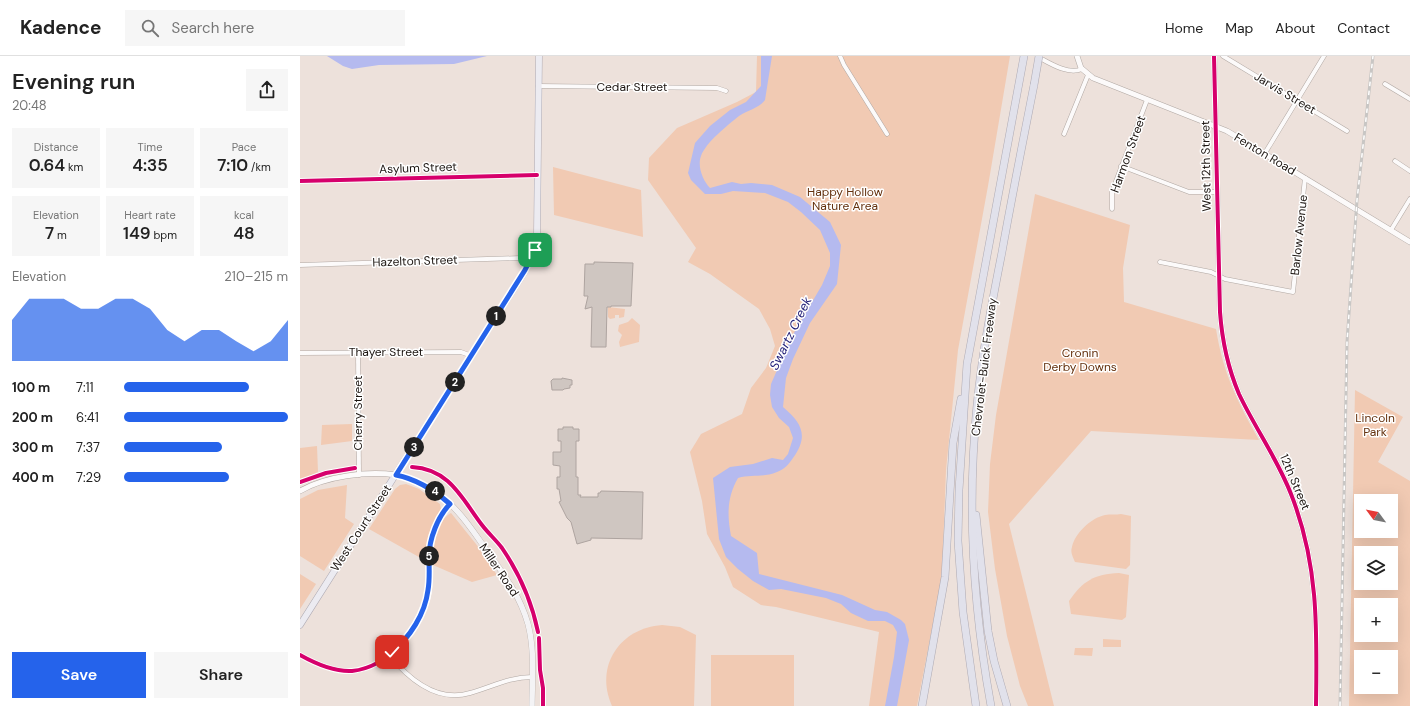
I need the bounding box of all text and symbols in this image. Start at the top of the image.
search box [125,10,405,46]
text: Kadence [20,15,101,40]
icon: search [139,17,161,39]
text: Search here [171,18,254,38]
text: Home [1165,19,1203,37]
text: Map [1225,19,1253,37]
text: About [1275,19,1315,37]
text: Contact [1337,19,1390,37]
text: Evening run [12,67,135,96]
street label: Jarvis Street [1251,68,1319,118]
button: share [246,69,288,111]
street label: Cedar Street [596,79,668,95]
text: 20:48 [12,97,47,114]
street label: Harmon Street [1107,113,1149,195]
street label: West 12th Street [1197,120,1215,212]
street label: Fenton Road [1231,129,1299,179]
text: Distance [34,140,78,154]
text: Time [138,140,162,154]
text: Pace [232,140,256,154]
text: 0.64 [29,154,65,176]
text: 4:35 [132,154,168,176]
text: 7:10 [217,154,248,176]
street label: Asylum Street [379,159,457,177]
text: km [65,160,83,174]
text: /km [248,160,271,174]
park label: Happy Hollow Nature Area [807,184,883,214]
street label: Barlow Avenue [1287,194,1311,276]
text: Elevation [33,208,79,222]
text: Heart rate [124,208,176,222]
text: kcal [234,208,254,222]
text: 7 [45,222,54,244]
text: 149 [123,222,151,244]
text: 48 [233,222,255,244]
text: m [54,228,67,242]
text: bpm [151,228,177,242]
pin [518,233,552,267]
icon: arrive [524,239,546,261]
street label: Hazelton Street [372,252,458,270]
text: Elevation [12,268,66,285]
text: 210–215 m [224,268,288,285]
water label: Swartz Creek [765,293,816,373]
street label: Chevrolet-Buick Freeway [968,297,1000,437]
pin: 1 [486,306,506,326]
text: 1 [494,309,498,323]
street label: Thayer Street [349,344,424,360]
park label: Cronin Derby Downs [1043,345,1117,375]
pin: 2 [445,372,465,392]
street label: Cherry Street [350,375,366,451]
text: 2 [452,375,458,389]
text: 100 m [12,379,50,396]
text: 7:11 [76,379,94,396]
text: 200 m [12,409,53,426]
text: 6:41 [76,409,99,426]
park label: Lincoln Park [1355,410,1395,440]
pin: 3 [404,437,424,457]
text: 300 m [12,439,53,456]
text: 7:37 [76,439,100,456]
text: 3 [411,440,417,454]
street label: 12th Street [1276,452,1314,513]
text: 400 m [12,469,54,486]
text: 7:29 [76,469,101,486]
street label: West Court Street [327,481,395,574]
pin: 4 [425,481,445,501]
text: 4 [431,484,439,498]
north arrow [1354,494,1398,538]
map controls [1354,494,1398,694]
street label: Miller Road [475,540,523,600]
pin: 5 [419,546,439,566]
button: layers [1354,546,1398,590]
text: 5 [426,549,432,563]
button: + [1354,598,1398,642]
pin [375,635,409,669]
icon: check [381,641,403,663]
button: − [1354,650,1398,694]
button: Save [12,652,146,698]
button: Share [154,652,288,698]

